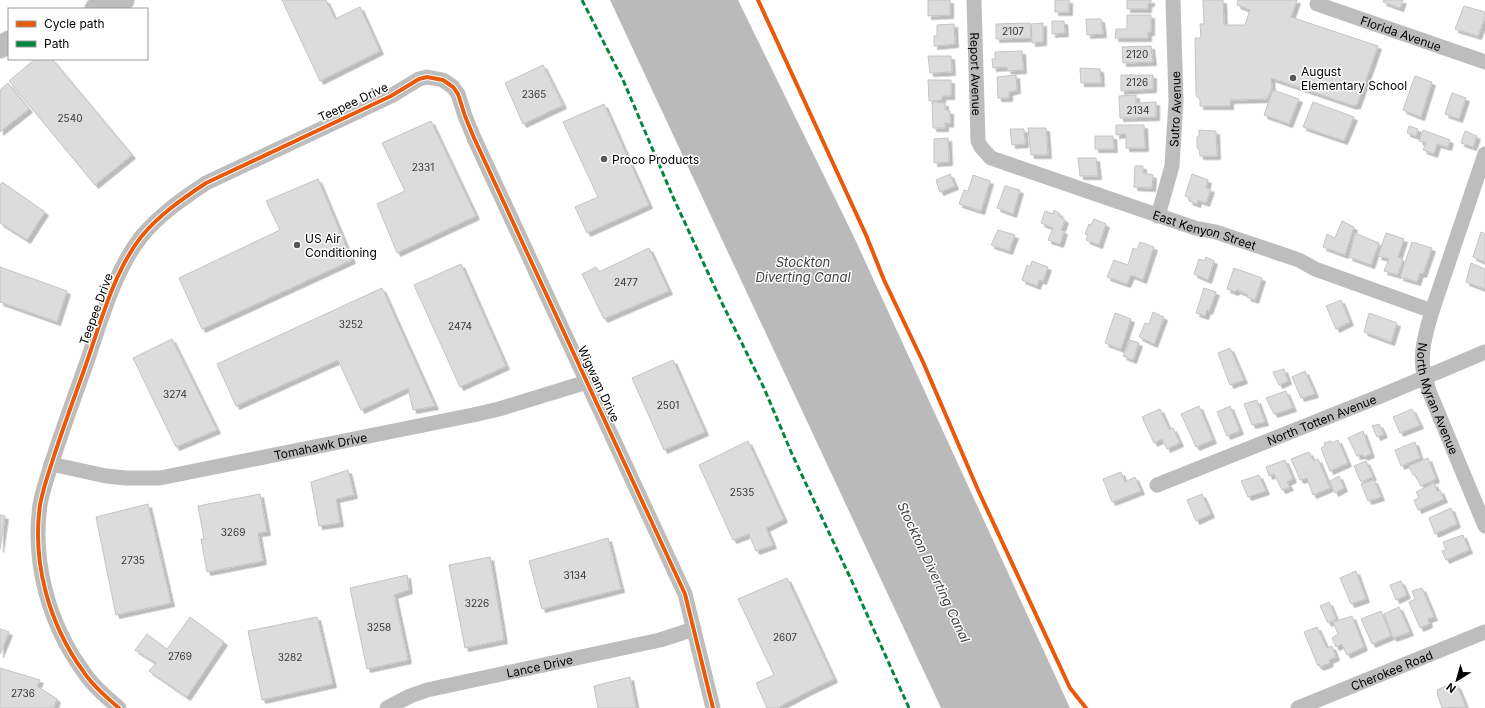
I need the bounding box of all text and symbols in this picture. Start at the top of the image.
legend [8,8,148,60]
street label: Florida Avenue [1359,12,1444,54]
text: Cycle path [44,16,105,31]
house number: 2107 [1002,25,1024,37]
street label: Report Avenue [967,32,985,116]
text: Path [44,36,69,51]
house number: 2120 [1126,48,1148,60]
place label: August Elementary School [1301,64,1407,93]
street label: Sutro Avenue [1166,71,1184,147]
marker: August Elementary School [1288,73,1298,83]
house number: 2126 [1126,76,1148,88]
street label: Teepee Drive [316,79,390,125]
house number: 2365 [522,88,546,100]
house number: 2134 [1127,104,1149,116]
house number: 2540 [58,112,82,124]
place label: Proco Products [612,152,699,167]
marker: Proco Products [599,154,609,164]
house number: 2331 [412,161,434,173]
street label: East Kenyon Street [1151,207,1258,253]
place label: US Air Conditioning [305,231,377,260]
marker: US Air Conditioning [292,240,302,250]
water label: Stockton Diverting Canal [755,254,851,285]
street label: Teepee Drive [76,271,116,347]
house number: 2477 [614,276,638,288]
house number: 3252 [339,318,363,330]
house number: 2474 [448,320,472,332]
street label: North Myran Avenue [1415,342,1462,457]
street label: Wigwam Drive [575,344,623,424]
house number: 3274 [163,388,187,400]
street label: North Totten Avenue [1265,391,1378,448]
house number: 2501 [657,399,679,411]
street label: Tomahawk Drive [272,429,368,462]
house number: 2535 [730,486,754,498]
water label: Stockton Diverting Canal [894,499,974,646]
house number: 3269 [221,526,245,538]
house number: 2735 [121,554,145,566]
house number: 3134 [564,569,586,581]
house number: 3226 [465,597,489,609]
house number: 3258 [367,621,391,633]
house number: 2607 [773,631,797,643]
street label: Cherokee Road [1348,647,1435,693]
house number: 2769 [168,650,192,662]
house number: 3282 [278,651,302,663]
street label: Lance Drive [505,651,574,680]
north arrow [1437,660,1477,700]
text: N [1443,680,1459,696]
house number: 2736 [11,687,35,699]

